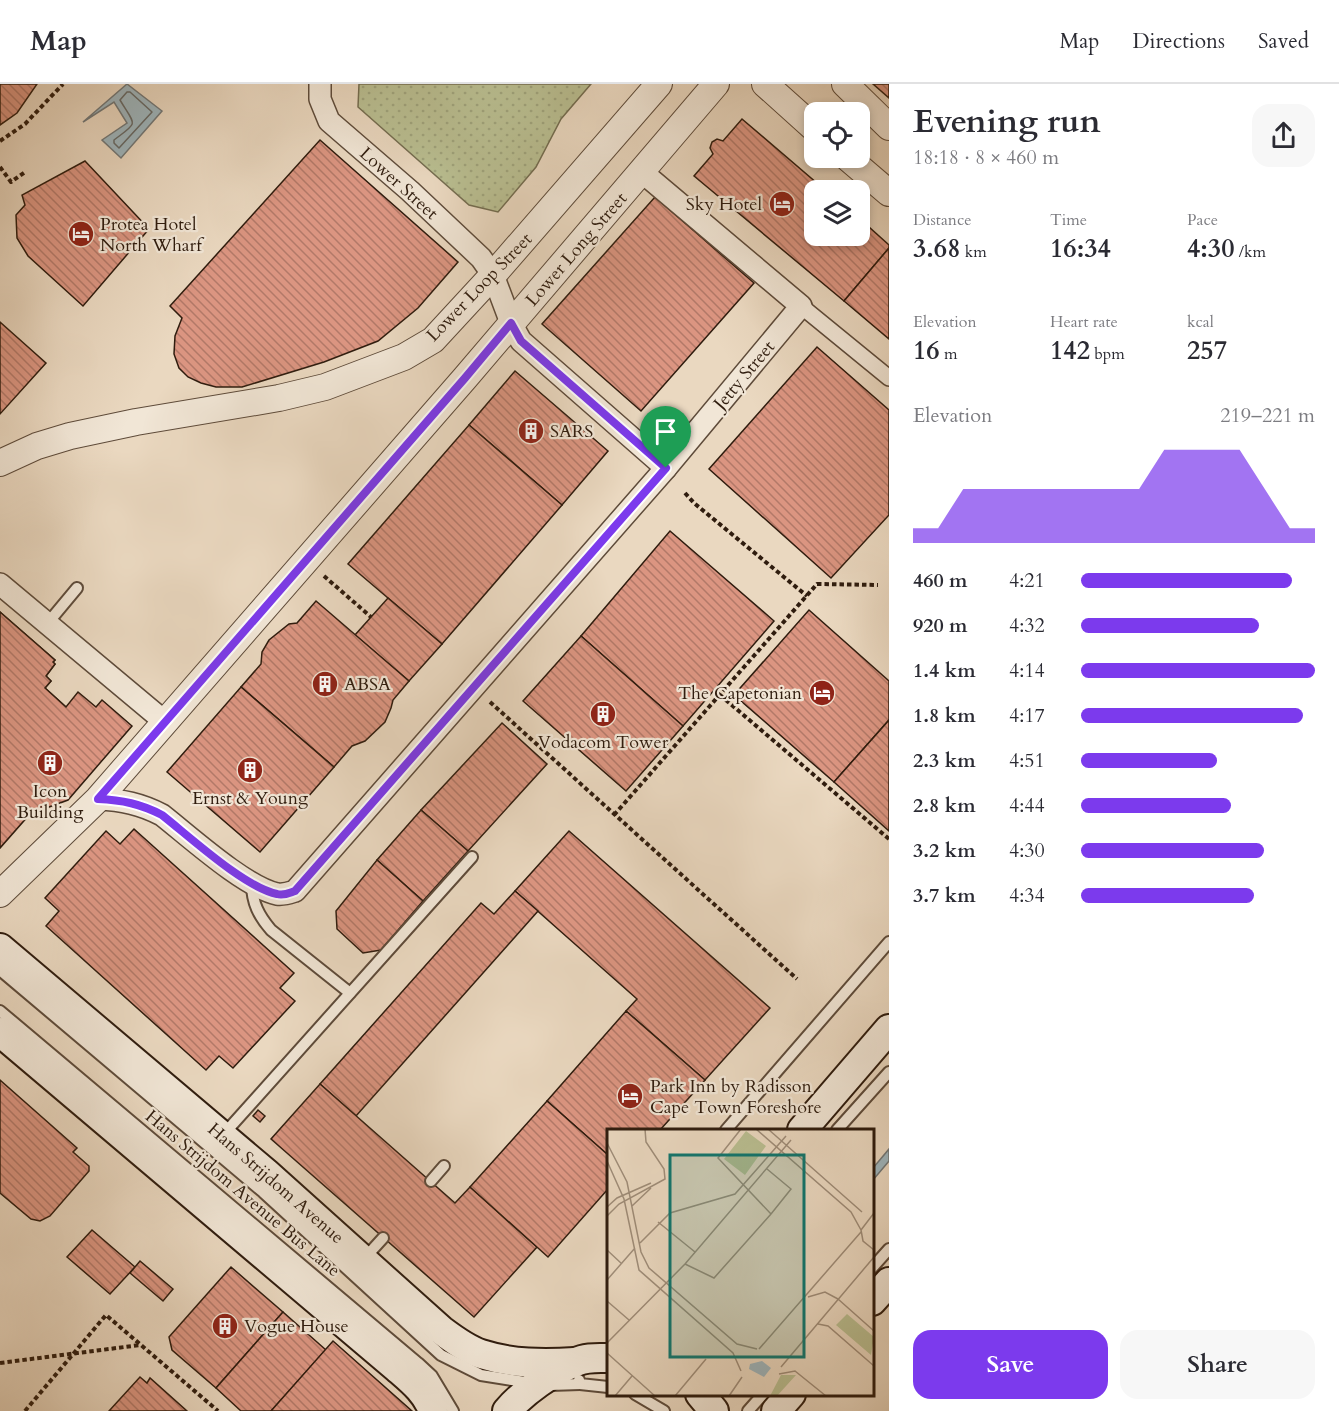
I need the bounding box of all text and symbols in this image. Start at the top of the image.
text: Map [30,22,87,60]
text: Map [1059,27,1099,56]
text: Directions [1132,27,1225,56]
text: Saved [1258,27,1309,56]
text: Evening run [913,99,1101,144]
map controls [804,102,870,246]
button: locate [804,102,870,168]
button: share [1252,104,1315,167]
street label: Lower Street [354,141,444,226]
text: 18:18 · 8 × 460 m [913,144,1059,171]
button: layers [804,180,870,246]
street label: Lower Long Street [520,187,633,312]
hotel icon: Sky Hotel [767,189,797,219]
place label: Sky Hotel [686,192,762,217]
text: Distance [913,209,971,231]
text: Time [1050,209,1087,231]
text: Pace [1187,209,1218,231]
place label: Protea Hotel North Wharf [100,212,205,258]
hotel icon: Protea Hotel North Wharf [66,219,96,249]
street label: Lower Loop Street [421,227,538,347]
text: 3.68 [913,231,961,266]
text: 16:34 [1050,231,1111,266]
text: 4:30 [1187,231,1235,266]
text: km [961,241,987,263]
text: /km [1235,241,1266,263]
text: Elevation [913,311,977,333]
text: Heart rate [1050,311,1118,333]
text: kcal [1187,311,1214,333]
text: 16 [913,333,940,368]
text: 142 [1050,333,1090,368]
text: 257 [1187,333,1227,368]
street label: Jetty Street [706,335,781,418]
text: m [940,343,957,365]
text: bpm [1090,343,1125,365]
text: Elevation [913,402,992,429]
text: 219–221 m [1220,402,1315,429]
pin [640,406,691,468]
icon: arrive [649,415,682,448]
building icon: SARS [516,416,546,446]
place label: SARS [550,419,593,444]
text: 460 m [913,567,968,594]
text: 4:21 [1009,567,1045,594]
text: 920 m [913,612,968,639]
text: 4:32 [1009,612,1045,639]
text: 1.4 km [913,657,976,684]
text: 4:14 [1009,657,1045,684]
building icon: ABSA [310,669,340,699]
place label: ABSA [344,672,391,697]
hotel icon: The Capetonian [807,678,837,708]
place label: The Capetonian [678,681,803,706]
building icon: Vodacom Tower [588,699,618,729]
text: 1.8 km [913,702,976,729]
text: 4:17 [1009,702,1045,729]
place label: Vodacom Tower [538,730,669,755]
text: 2.3 km [913,747,976,774]
text: 4:51 [1009,747,1045,774]
building icon: Icon Building [35,748,65,778]
building icon: Ernst & Young [235,755,265,785]
place label: Icon Building [17,779,84,825]
place label: Ernst & Young [192,786,309,811]
text: 2.8 km [913,792,976,819]
text: 4:44 [1009,792,1045,819]
text: 3.2 km [913,837,976,864]
text: 4:30 [1009,837,1045,864]
text: 3.7 km [913,882,976,909]
text: 4:34 [1009,882,1045,909]
place label: Park Inn by Radisson Cape Town Foreshore [650,1074,822,1120]
hotel icon: Park Inn by Radisson Cape Town Foreshore [615,1081,645,1111]
street label: Hans Strijdom Avenue Bus Lane [140,1104,346,1283]
street label: Hans Strijdom Avenue [202,1117,349,1250]
inset map [607,1129,874,1396]
building icon: Vogue House [210,1311,240,1341]
place label: Vogue House [244,1314,349,1339]
button: Save [913,1330,1108,1399]
button: Share [1120,1330,1315,1399]

